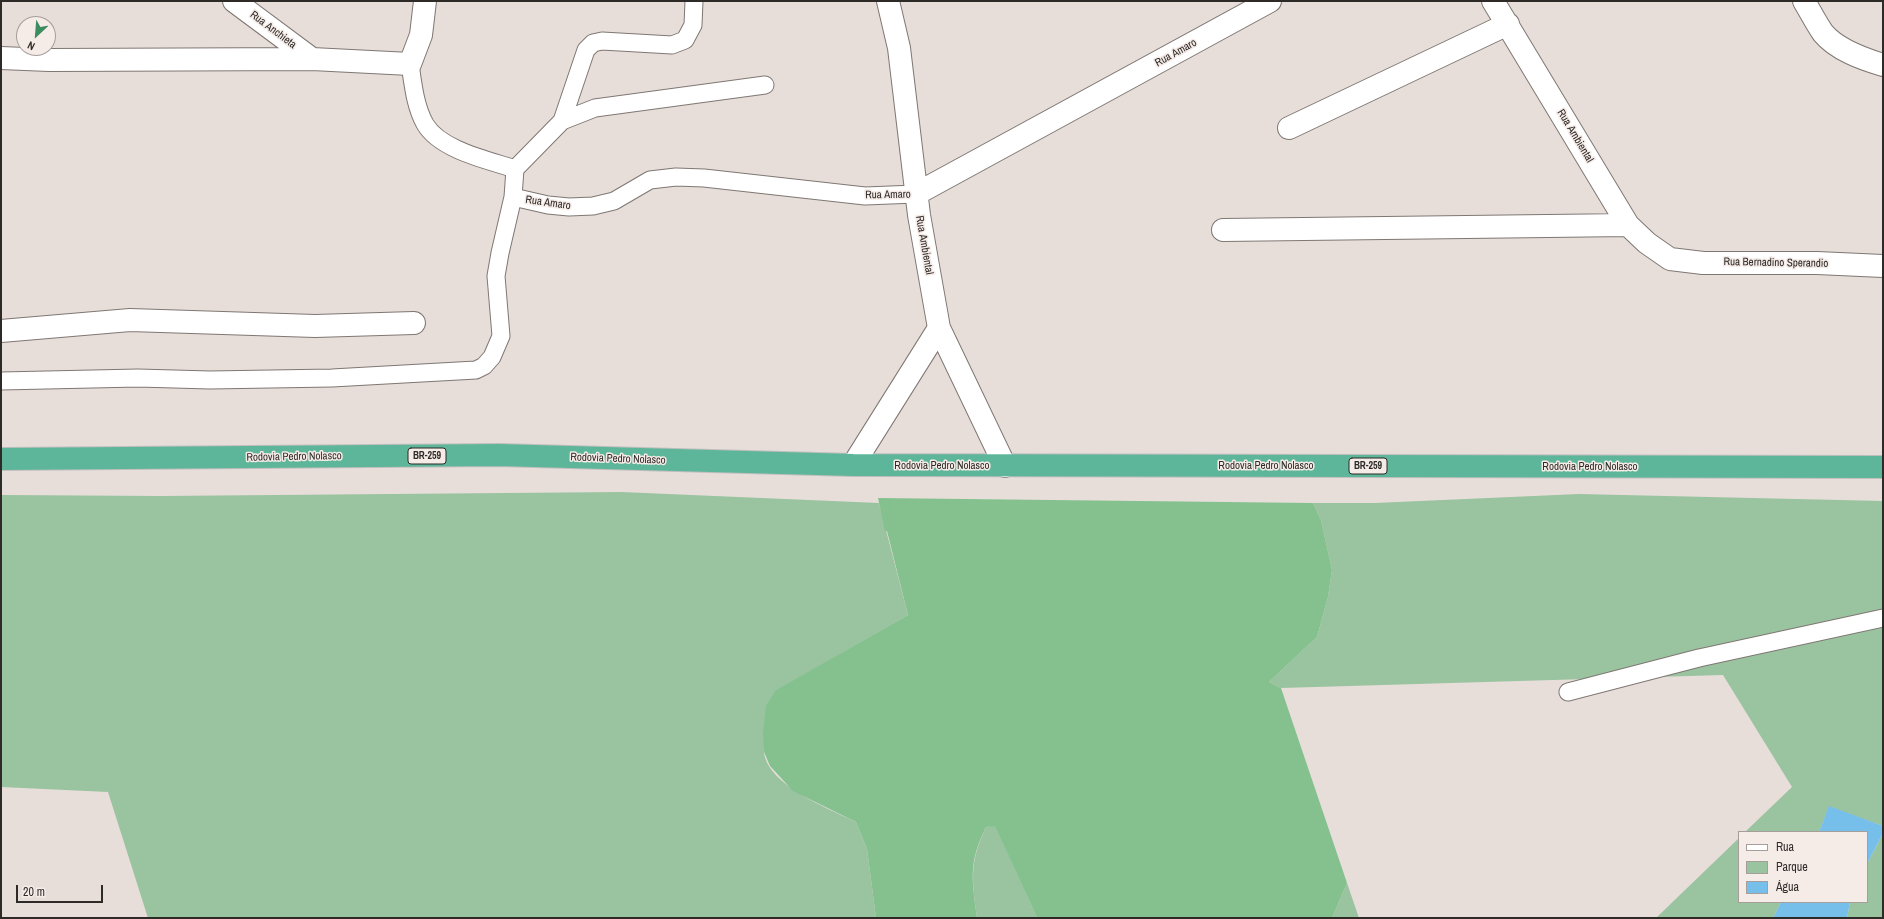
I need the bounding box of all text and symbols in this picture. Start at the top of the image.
street label: Rua Anchieta [247,8,299,52]
north arrow [16,16,56,56]
street label: Rua Amaro [1153,36,1199,70]
text: N [25,38,37,54]
street label: Rua Ambiental [1554,107,1596,165]
street label: Rua Amaro [865,188,911,202]
street label: Rua Amaro [524,193,572,213]
street label: Rua Ambiental [912,214,936,276]
street label: Rua Bernadino Sperandio [1723,255,1829,271]
road number: BR-259 [408,448,446,464]
street label: Rodovia Pedro Nolasco [246,450,342,464]
street label: Rodovia Pedro Nolasco [570,451,666,467]
road number: BR-259 [1349,458,1387,474]
street label: Rodovia Pedro Nolasco [894,459,990,473]
street label: Rodovia Pedro Nolasco [1218,459,1314,473]
street label: Rodovia Pedro Nolasco [1542,460,1638,474]
legend [1738,831,1868,903]
text: Rua [1776,839,1794,855]
text: Parque [1776,859,1808,875]
scale bar [18,877,105,903]
text: Água [1776,879,1799,895]
text: 20 m [23,884,45,900]

